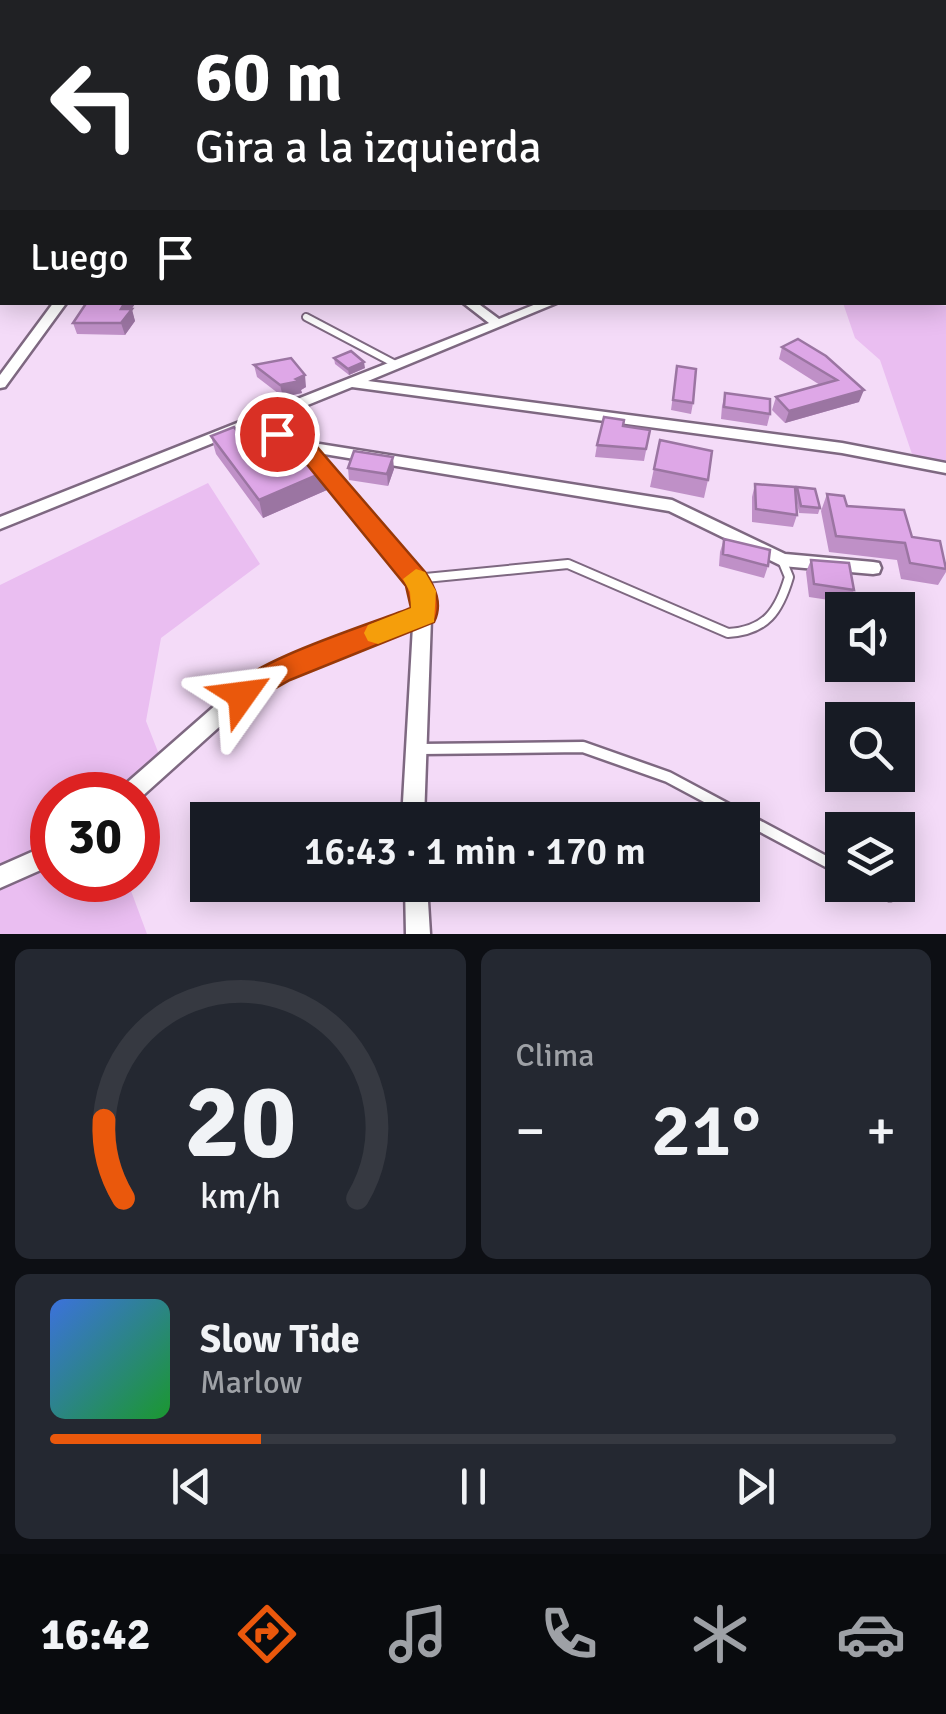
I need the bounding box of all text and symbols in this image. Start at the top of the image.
text: 60 m [195,34,343,120]
icon: left [30,40,160,170]
text: Gira a la izquierda [195,120,542,175]
icon: arrive [148,230,203,285]
text: Luego [30,234,128,281]
pin [235,392,320,477]
icon: arrive [250,407,305,462]
map controls [825,592,915,902]
button: sound [825,592,915,682]
position arrow [190,643,294,747]
button: search [825,702,915,792]
speed limit sign: 30 [30,772,160,902]
button: layers [825,812,915,902]
text: 16:43 · 1 min · 170 m [304,828,646,875]
text: Clima [516,1036,594,1075]
text: 20 [184,1058,296,1186]
text: 21° [651,1084,761,1177]
text: − [516,1097,545,1165]
text: + [866,1097,896,1165]
text: km/h [200,1174,281,1218]
text: Slow Tide [200,1316,360,1363]
text: Marlow [200,1363,302,1402]
icon: previous [164,1459,219,1514]
icon: pause [446,1459,501,1514]
icon: next [728,1459,783,1514]
icon: directions [232,1599,302,1669]
icon: music [383,1599,453,1669]
icon: phone [534,1599,604,1669]
icon: climate [685,1599,755,1669]
icon: car [836,1599,906,1669]
text: 16:42 [40,1607,151,1662]

